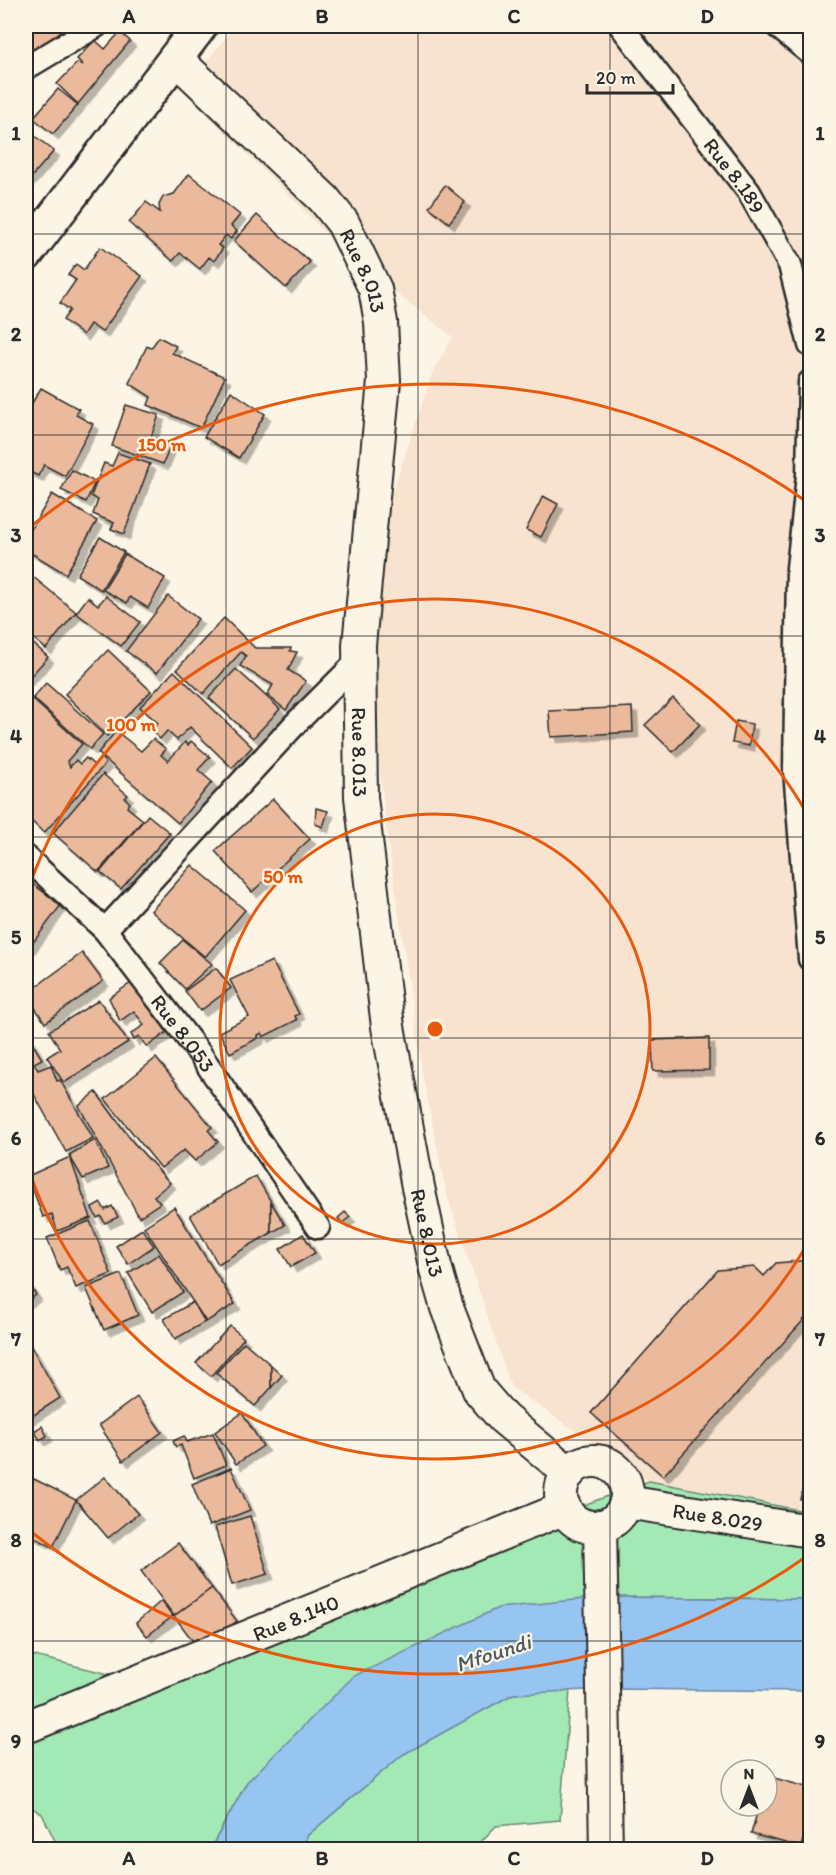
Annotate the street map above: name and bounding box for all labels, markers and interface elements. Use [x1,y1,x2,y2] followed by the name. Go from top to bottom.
[122,4,136,28] text: A
[316,4,329,28] text: B
[508,4,521,28] text: C
[700,4,714,28] text: D
[587,57,672,95] scale bar
[596,67,636,89] text: 20 m
[11,121,21,145] text: 1
[815,121,825,145] text: 1
[699,132,771,218] street label: Rue 8.189
[335,224,392,315] street label: Rue 8.013
[11,322,22,346] text: 2
[815,322,826,346] text: 2
[138,434,187,456] text: 150 m
[11,523,22,547] text: 3
[815,523,826,547] text: 3
[347,707,373,797] street label: Rue 8.013
[106,714,157,736] text: 100 m
[10,724,22,748] text: 4
[814,724,826,748] text: 4
[263,866,304,888] text: 50 m
[11,925,22,949] text: 5
[815,925,826,949] text: 5
[146,989,221,1077] street label: Rue 8.053
[425,1019,445,1039] centre of rings
[11,1126,22,1150] text: 6
[815,1126,826,1150] text: 6
[406,1186,450,1280] street label: Rue 8.013
[10,1327,21,1351] text: 7
[814,1327,825,1351] text: 7
[671,1497,765,1536] street label: Rue 8.029
[11,1528,22,1552] text: 8
[815,1528,826,1552] text: 8
[249,1589,342,1646] street label: Rue 8.140
[452,1627,536,1678] water label: Mfoundi
[11,1729,21,1753] text: 9
[815,1729,825,1753] text: 9
[719,1758,779,1818] north arrow
[744,1764,754,1783] text: N
[122,1846,136,1870] text: A
[316,1846,329,1870] text: B
[508,1846,521,1870] text: C
[700,1846,714,1870] text: D

